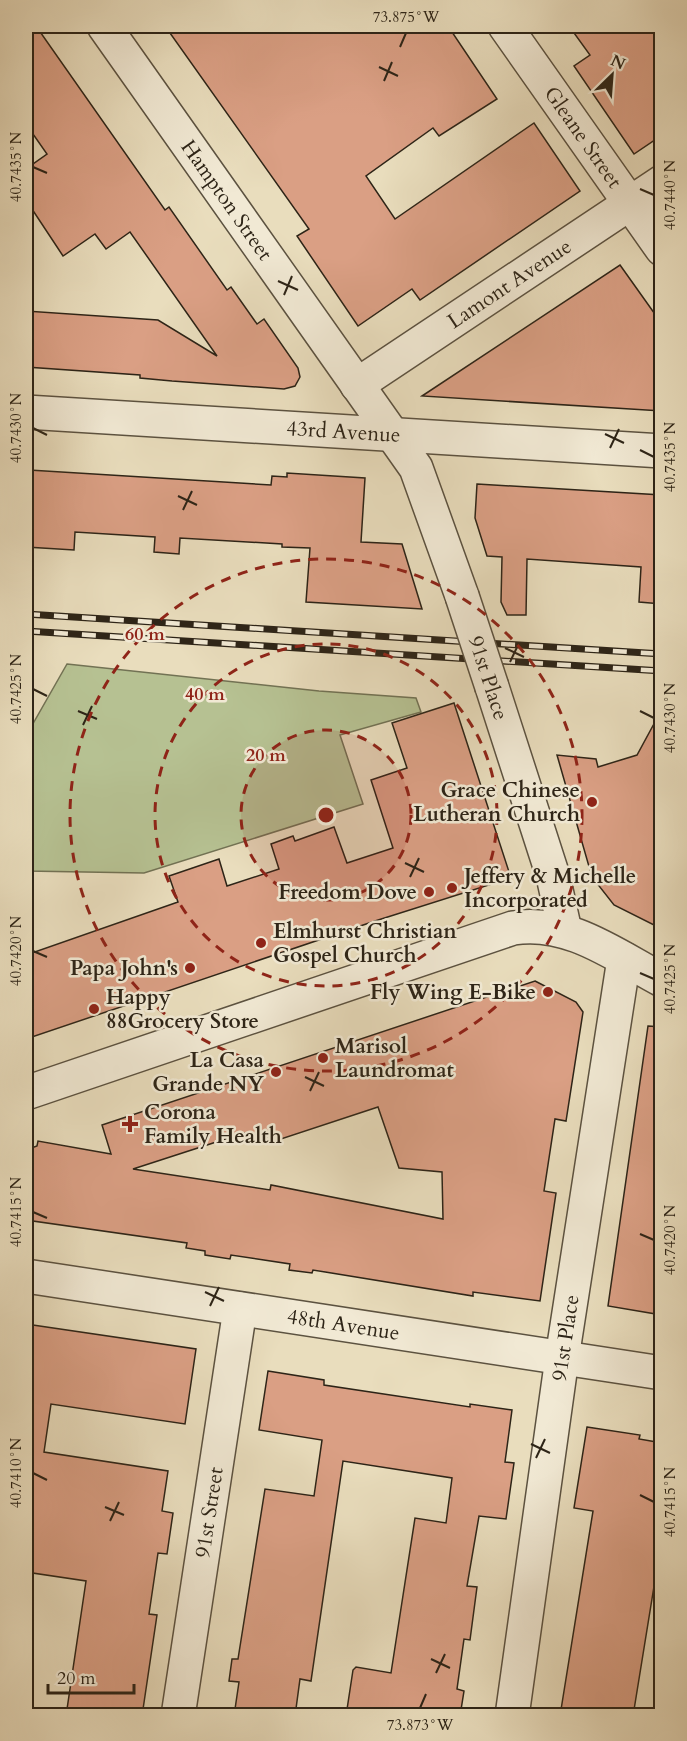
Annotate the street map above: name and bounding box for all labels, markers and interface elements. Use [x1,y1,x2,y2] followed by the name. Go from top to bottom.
[373,7,440,27] text: 73.875°W
[582,45,642,105] north arrow
[607,49,629,75] text: N
[537,80,629,194] street label: Gleane Street
[6,132,26,202] text: 40.7435°N
[174,134,280,267] street label: Hampton Street
[660,160,680,230] text: 40.7440°N
[442,232,577,335] street label: Lamont Avenue
[6,393,26,463] text: 40.7430°N
[286,413,401,449] street label: 43rd Avenue
[660,422,680,492] text: 40.7435°N
[125,622,165,647] text: 60 m
[461,632,515,724] street label: 91st Place
[6,654,26,724] text: 40.7425°N
[185,682,225,707] text: 40 m
[660,683,680,753] text: 40.7430°N
[246,743,286,768] text: 20 m
[413,776,580,829] place label: Grace Chinese Lutheran Church
[585,795,599,809] marker: Grace Chinese Lutheran Church
[316,805,336,825] centre of rings
[461,862,636,915] place label: Jeffery & Michelle Incorporated
[278,878,417,907] place label: Freedom Dove
[445,881,459,895] marker: Jeffery & Michelle Incorporated
[422,885,436,899] marker: Freedom Dove
[6,916,26,986] text: 40.7420°N
[273,917,457,970] place label: Elmhurst Christian Gospel Church
[254,936,268,950] marker: Elmhurst Christian Gospel Church
[660,944,680,1014] text: 40.7425°N
[70,954,178,983] place label: Papa John's
[183,961,197,975] marker: Papa John's
[370,978,536,1007] place label: Fly Wing E-Bike
[106,983,259,1036] place label: Happy 88Grocery Store
[541,985,555,999] marker: Fly Wing E-Bike
[87,1002,101,1016] marker: Happy 88Grocery Store
[335,1032,455,1085] place label: Marisol Laundromat
[152,1046,265,1099] place label: La Casa Grande NY
[316,1051,330,1065] marker: Marisol Laundromat
[269,1065,283,1079] marker: La Casa Grande NY
[144,1098,282,1151] place label: Corona Family Health
[121,1115,139,1133] marker: Corona Family Health
[6,1177,26,1247] text: 40.7415°N
[660,1205,680,1275] text: 40.7420°N
[544,1293,586,1383] street label: 91st Place
[285,1302,402,1347] street label: 48th Avenue
[6,1438,26,1508] text: 40.7410°N
[188,1465,230,1560] street label: 91st Street
[660,1467,680,1537] text: 40.7415°N
[48,1657,134,1695] scale bar
[57,1666,96,1691] text: 20 m
[387,1715,454,1735] text: 73.873°W

